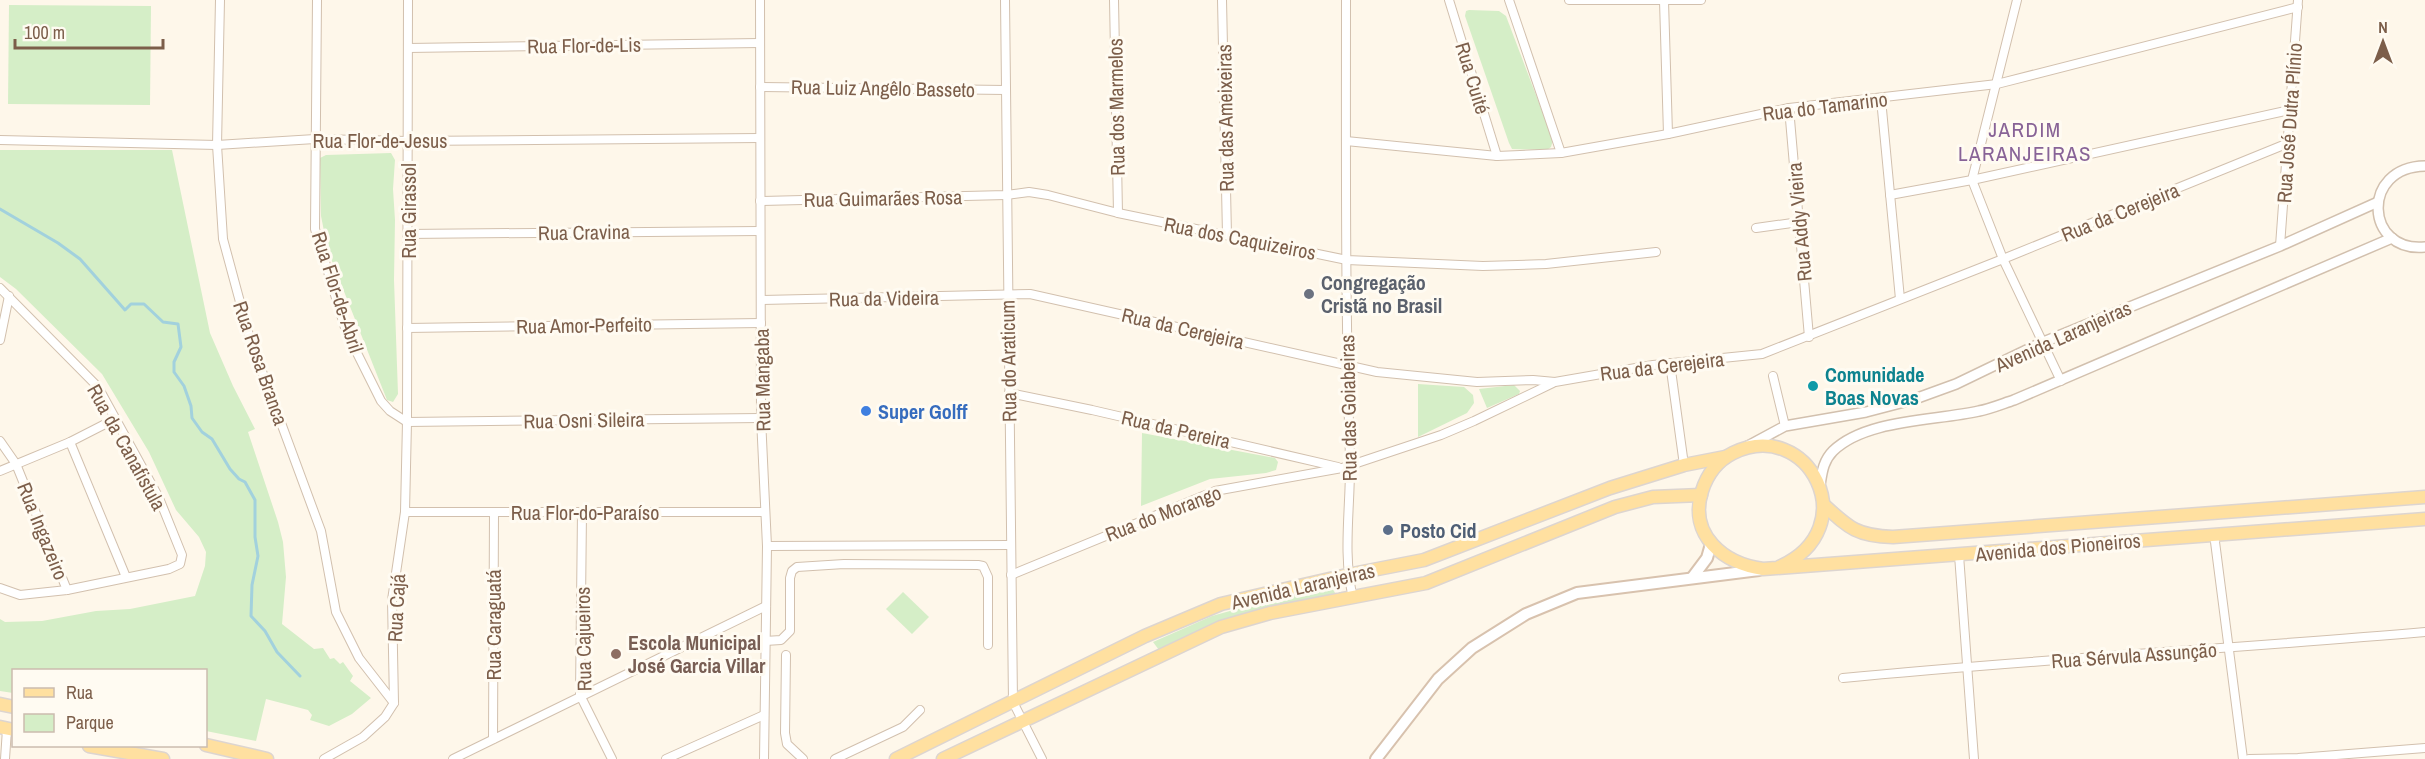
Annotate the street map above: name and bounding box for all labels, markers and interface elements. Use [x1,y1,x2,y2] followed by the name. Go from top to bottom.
[15,12,164,50] scale bar
[2353,12,2413,72] north arrow
[2378,16,2388,38] text: N
[24,20,65,45] text: 100 m
[527,31,641,59] street label: Rua Flor-de-Lis
[1101,38,1131,176] street label: Rua dos Marmelos
[1449,39,1497,117] street label: Rua Cuité
[2270,42,2308,204] street label: Rua José Dutra Plínio
[1210,44,1240,192] street label: Rua das Ameixeiras
[791,73,975,103] street label: Rua Luiz Angêlo Basseto
[1761,85,1889,127] street label: Rua do Tamarino
[1958,115,2092,168] district label: JARDIM LARANJEIRAS
[313,127,447,154] street label: Rua Flor-de-Jesus
[1780,161,1818,283] street label: Rua Addy Vieira
[395,163,422,259] street label: Rua Girassol
[2057,176,2183,248] street label: Rua da Cerejeira
[803,183,963,213] street label: Rua Guimarães Rosa
[1162,210,1318,266] street label: Rua dos Caquizeiros
[538,218,630,246] street label: Rua Cravina
[306,228,370,356] street label: Rua Flor-de-Abril
[1321,269,1442,319] place label: Congregação Cristã no Brasil
[829,284,939,312] street label: Rua da Videira
[1302,287,1316,301] marker: Congregação Cristã no Brasil
[1990,294,2135,379] street label: Avenida Laranjeiras
[227,297,295,429] street label: Rua Rosa Branca
[993,300,1023,422] street label: Rua do Araticum
[1119,301,1247,355] street label: Rua da Cerejeira
[516,310,652,340] street label: Rua Amor-Perfeito
[748,328,776,432] street label: Rua Mangaba
[1333,334,1363,482] street label: Rua das Goiabeiras
[1598,345,1726,387] street label: Rua da Cerejeira
[1825,361,1924,411] place label: Comunidade Boas Novas
[81,379,173,515] street label: Rua da Canafistula
[1806,379,1820,393] marker: Comunidade Boas Novas
[878,398,967,425] place label: Super Golff
[1119,403,1233,455] street label: Rua da Pereira
[859,404,873,418] marker: Super Golff
[523,405,645,435] street label: Rua Osni Sileira
[11,478,75,584] street label: Rua Ingazeiro
[1101,479,1225,547] street label: Rua do Morango
[511,499,659,526] street label: Rua Flor-do-Paraíso
[1400,517,1477,544] place label: Posto Cid
[1381,523,1395,537] marker: Posto Cid
[1973,526,2142,568] street label: Avenida dos Pioneiros
[1228,556,1377,616] street label: Avenida Laranjeiras
[480,569,507,681] street label: Rua Caraguatá
[381,573,411,643] street label: Rua Cajá
[569,586,597,692] street label: Rua Cajueiros
[628,629,766,679] place label: Escola Municipal José Garcia Villar
[2050,636,2218,674] street label: Rua Sérvula Assunção
[609,647,623,661] marker: Escola Municipal José Garcia Villar
[12,669,207,747] legend
[66,680,93,705] text: Rua
[66,710,114,735] text: Parque

